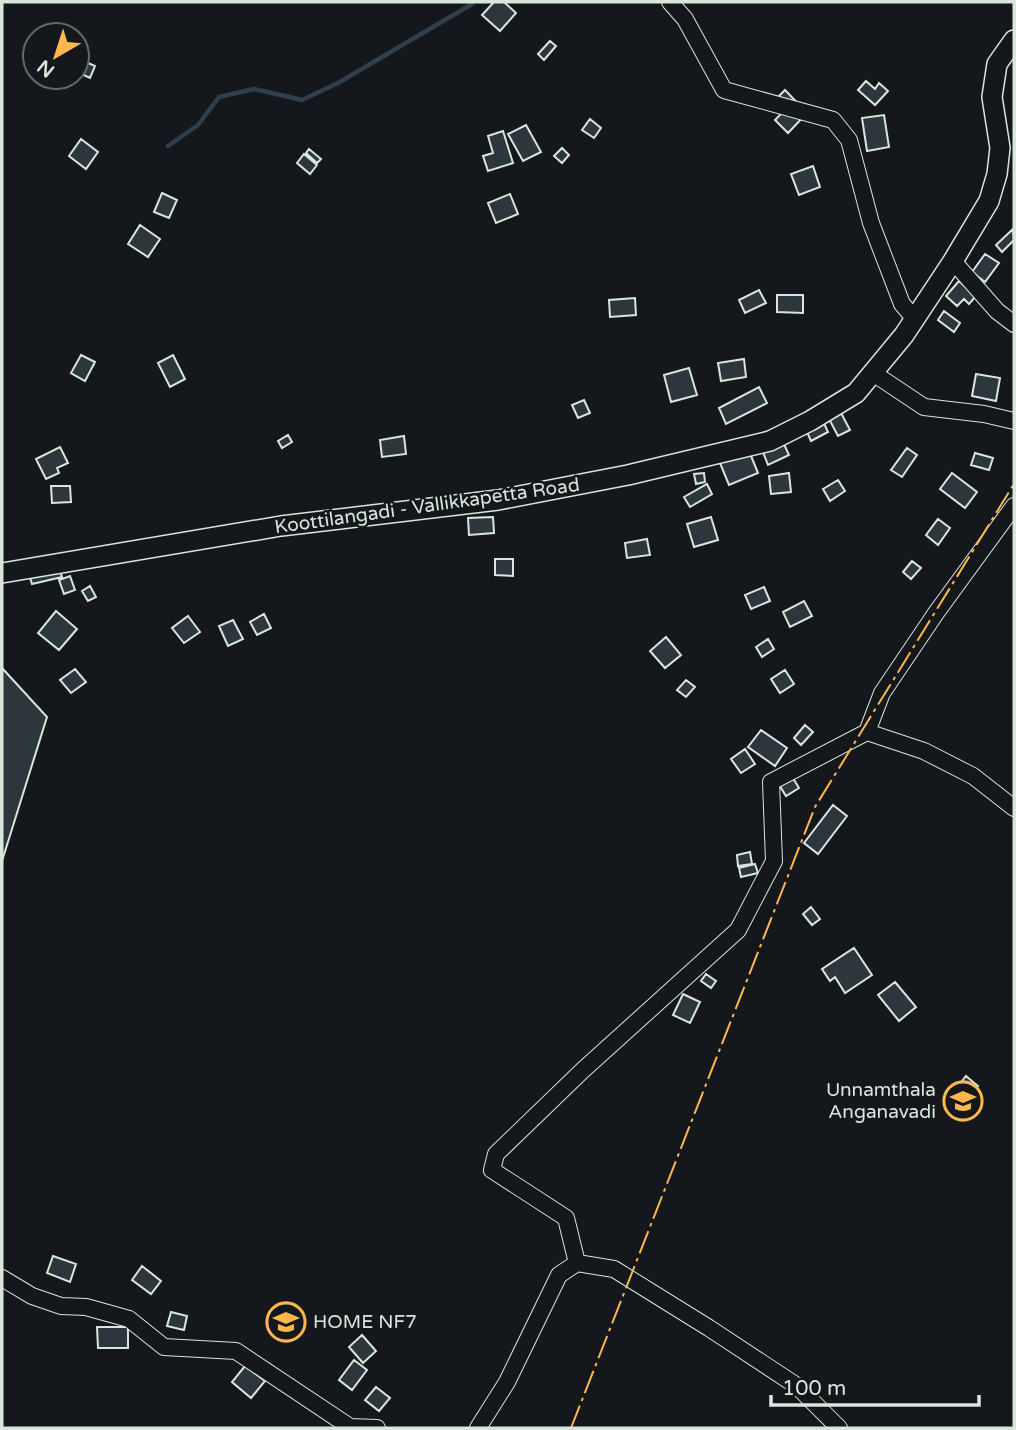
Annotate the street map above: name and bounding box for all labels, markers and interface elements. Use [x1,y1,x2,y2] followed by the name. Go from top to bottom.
[21,21,91,91] north arrow
[33,55,59,82] text: N
[273,474,581,538] street label: Koottilangadi - Vallikkapetta Road
[826,1079,936,1123] place label: Unnamthala Anganavadi
[942,1080,984,1122] school or university icon: Unnamthala Anganavadi
[265,1301,307,1343] school or university icon: HOME NF7
[313,1311,417,1333] place label: HOME NF7
[771,1364,979,1408] scale bar
[782,1376,846,1401] text: 100 m

